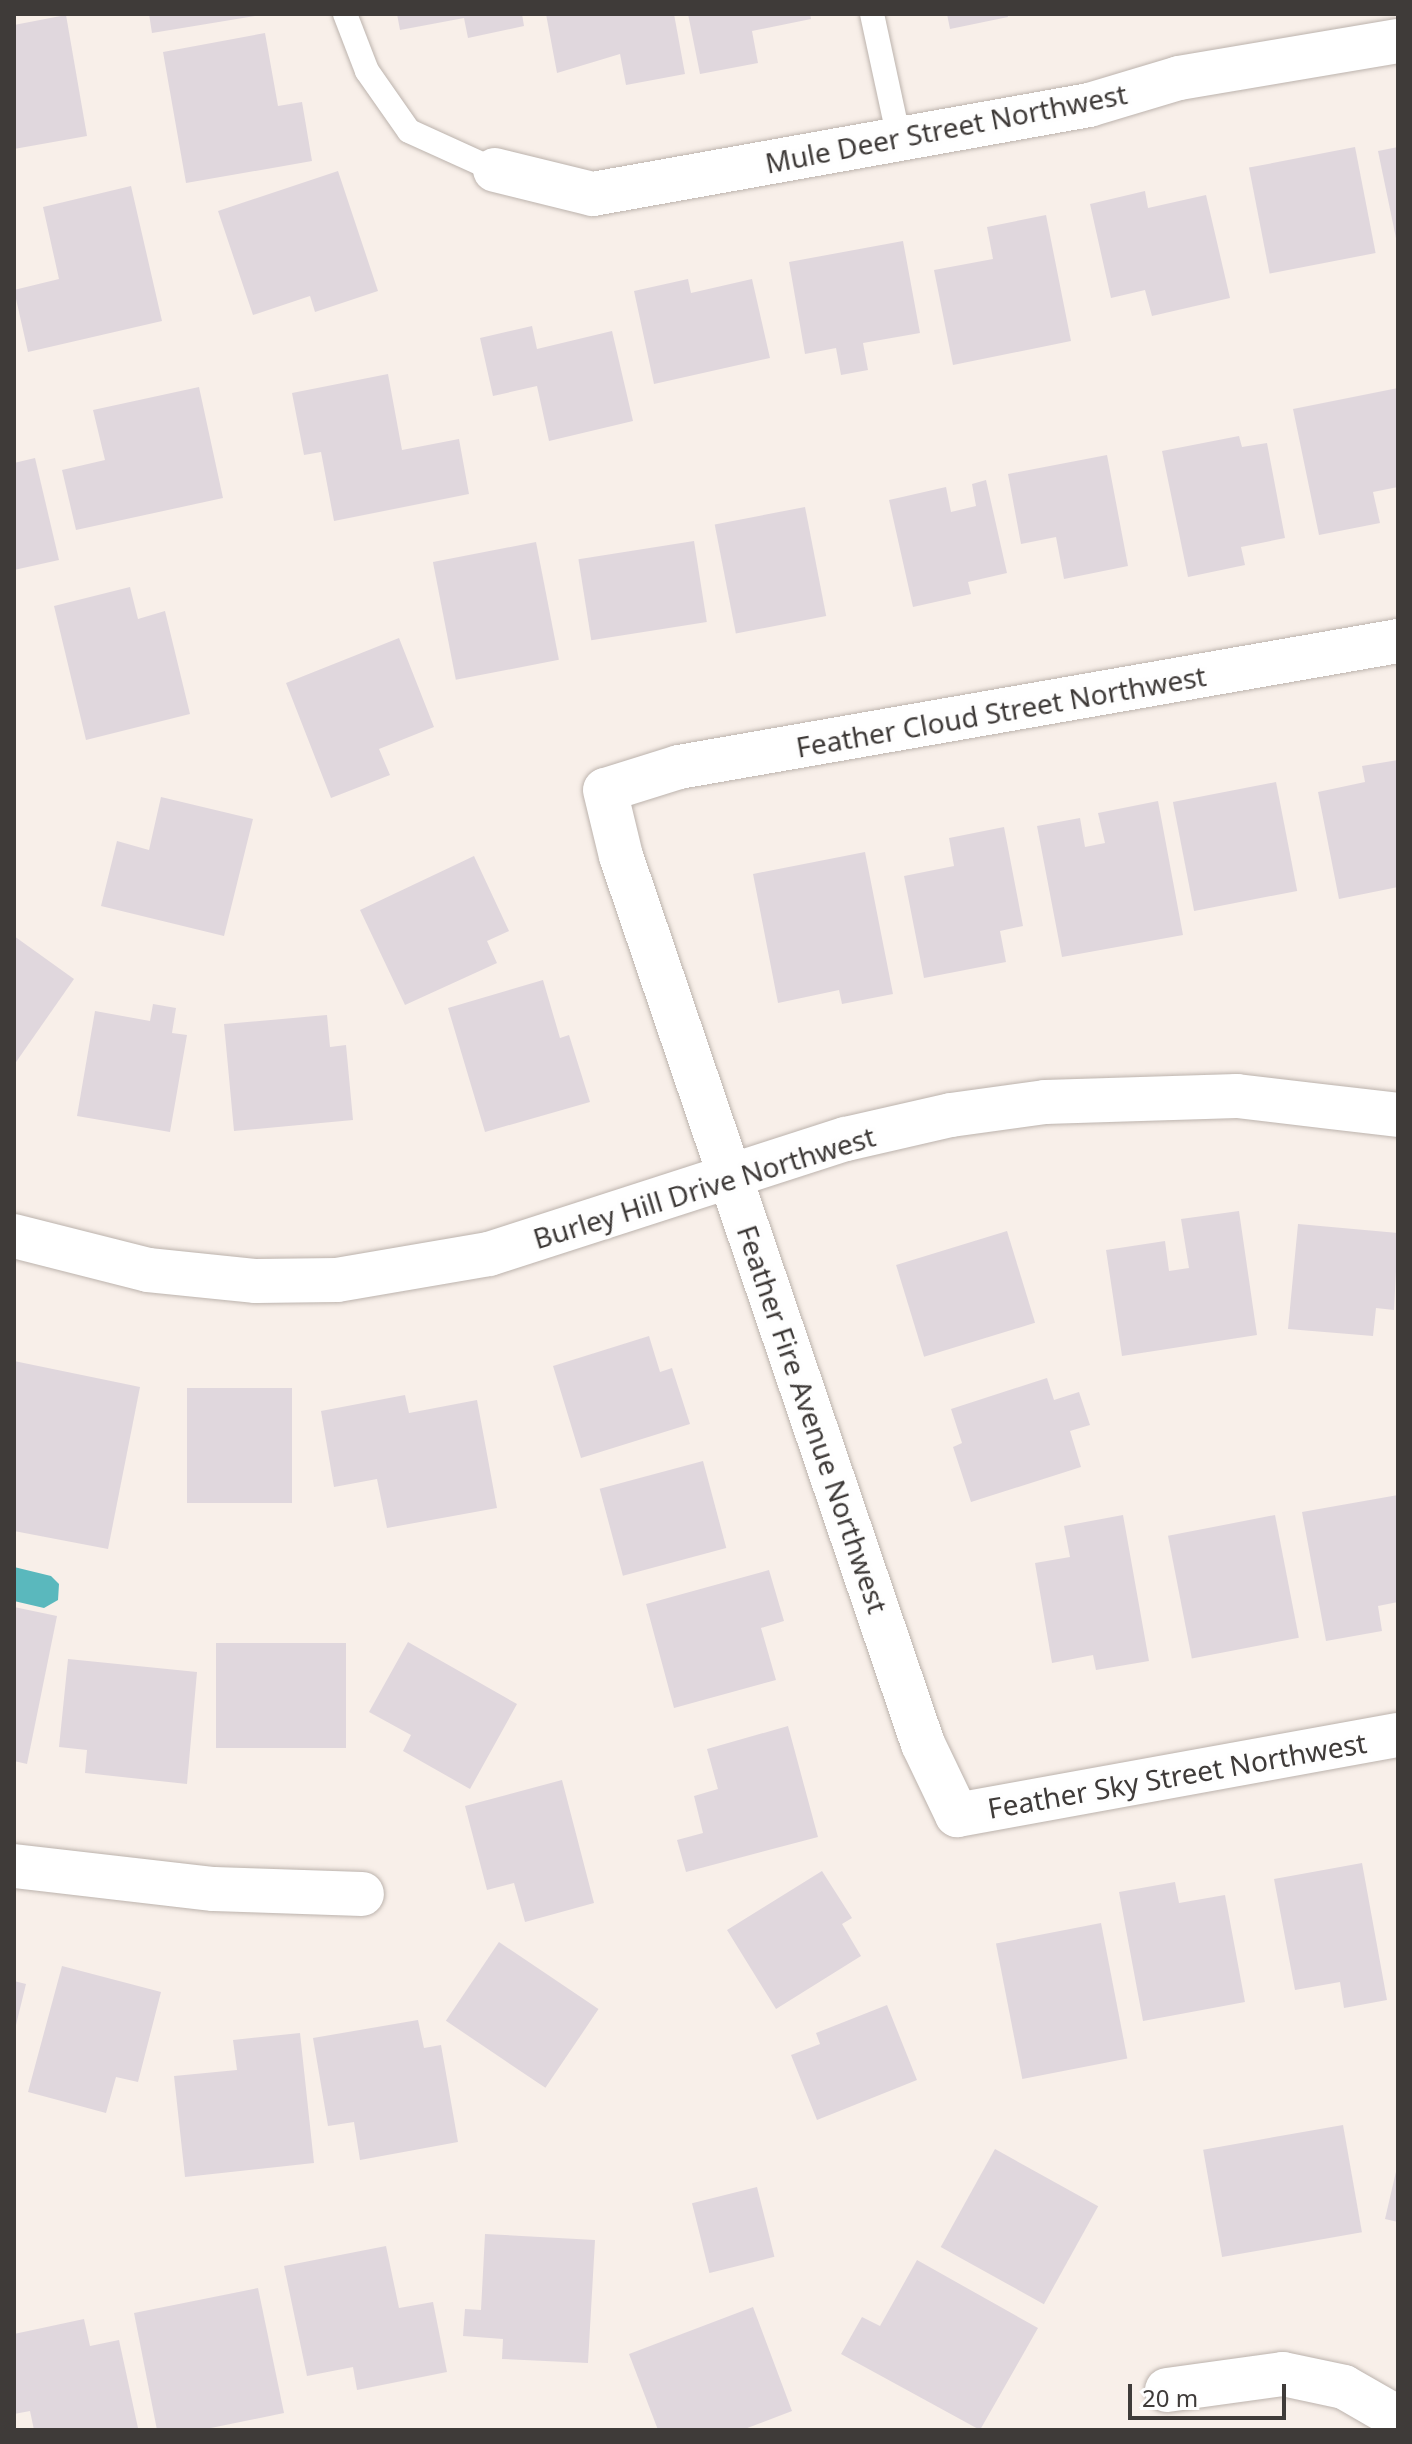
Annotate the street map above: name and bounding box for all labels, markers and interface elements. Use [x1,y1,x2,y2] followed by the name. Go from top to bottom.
[762,76,1130,180] street label: Mule Deer Street Northwest
[793,658,1209,764] street label: Feather Cloud Street Northwest
[529,1119,879,1255] street label: Burley Hill Drive Northwest
[731,1221,895,1617] street label: Feather Fire Avenue Northwest
[985,1725,1369,1825] street label: Feather Sky Street Northwest
[1132,2368,1290,2418] scale bar
[1142,2381,1198,2414] text: 20 m

